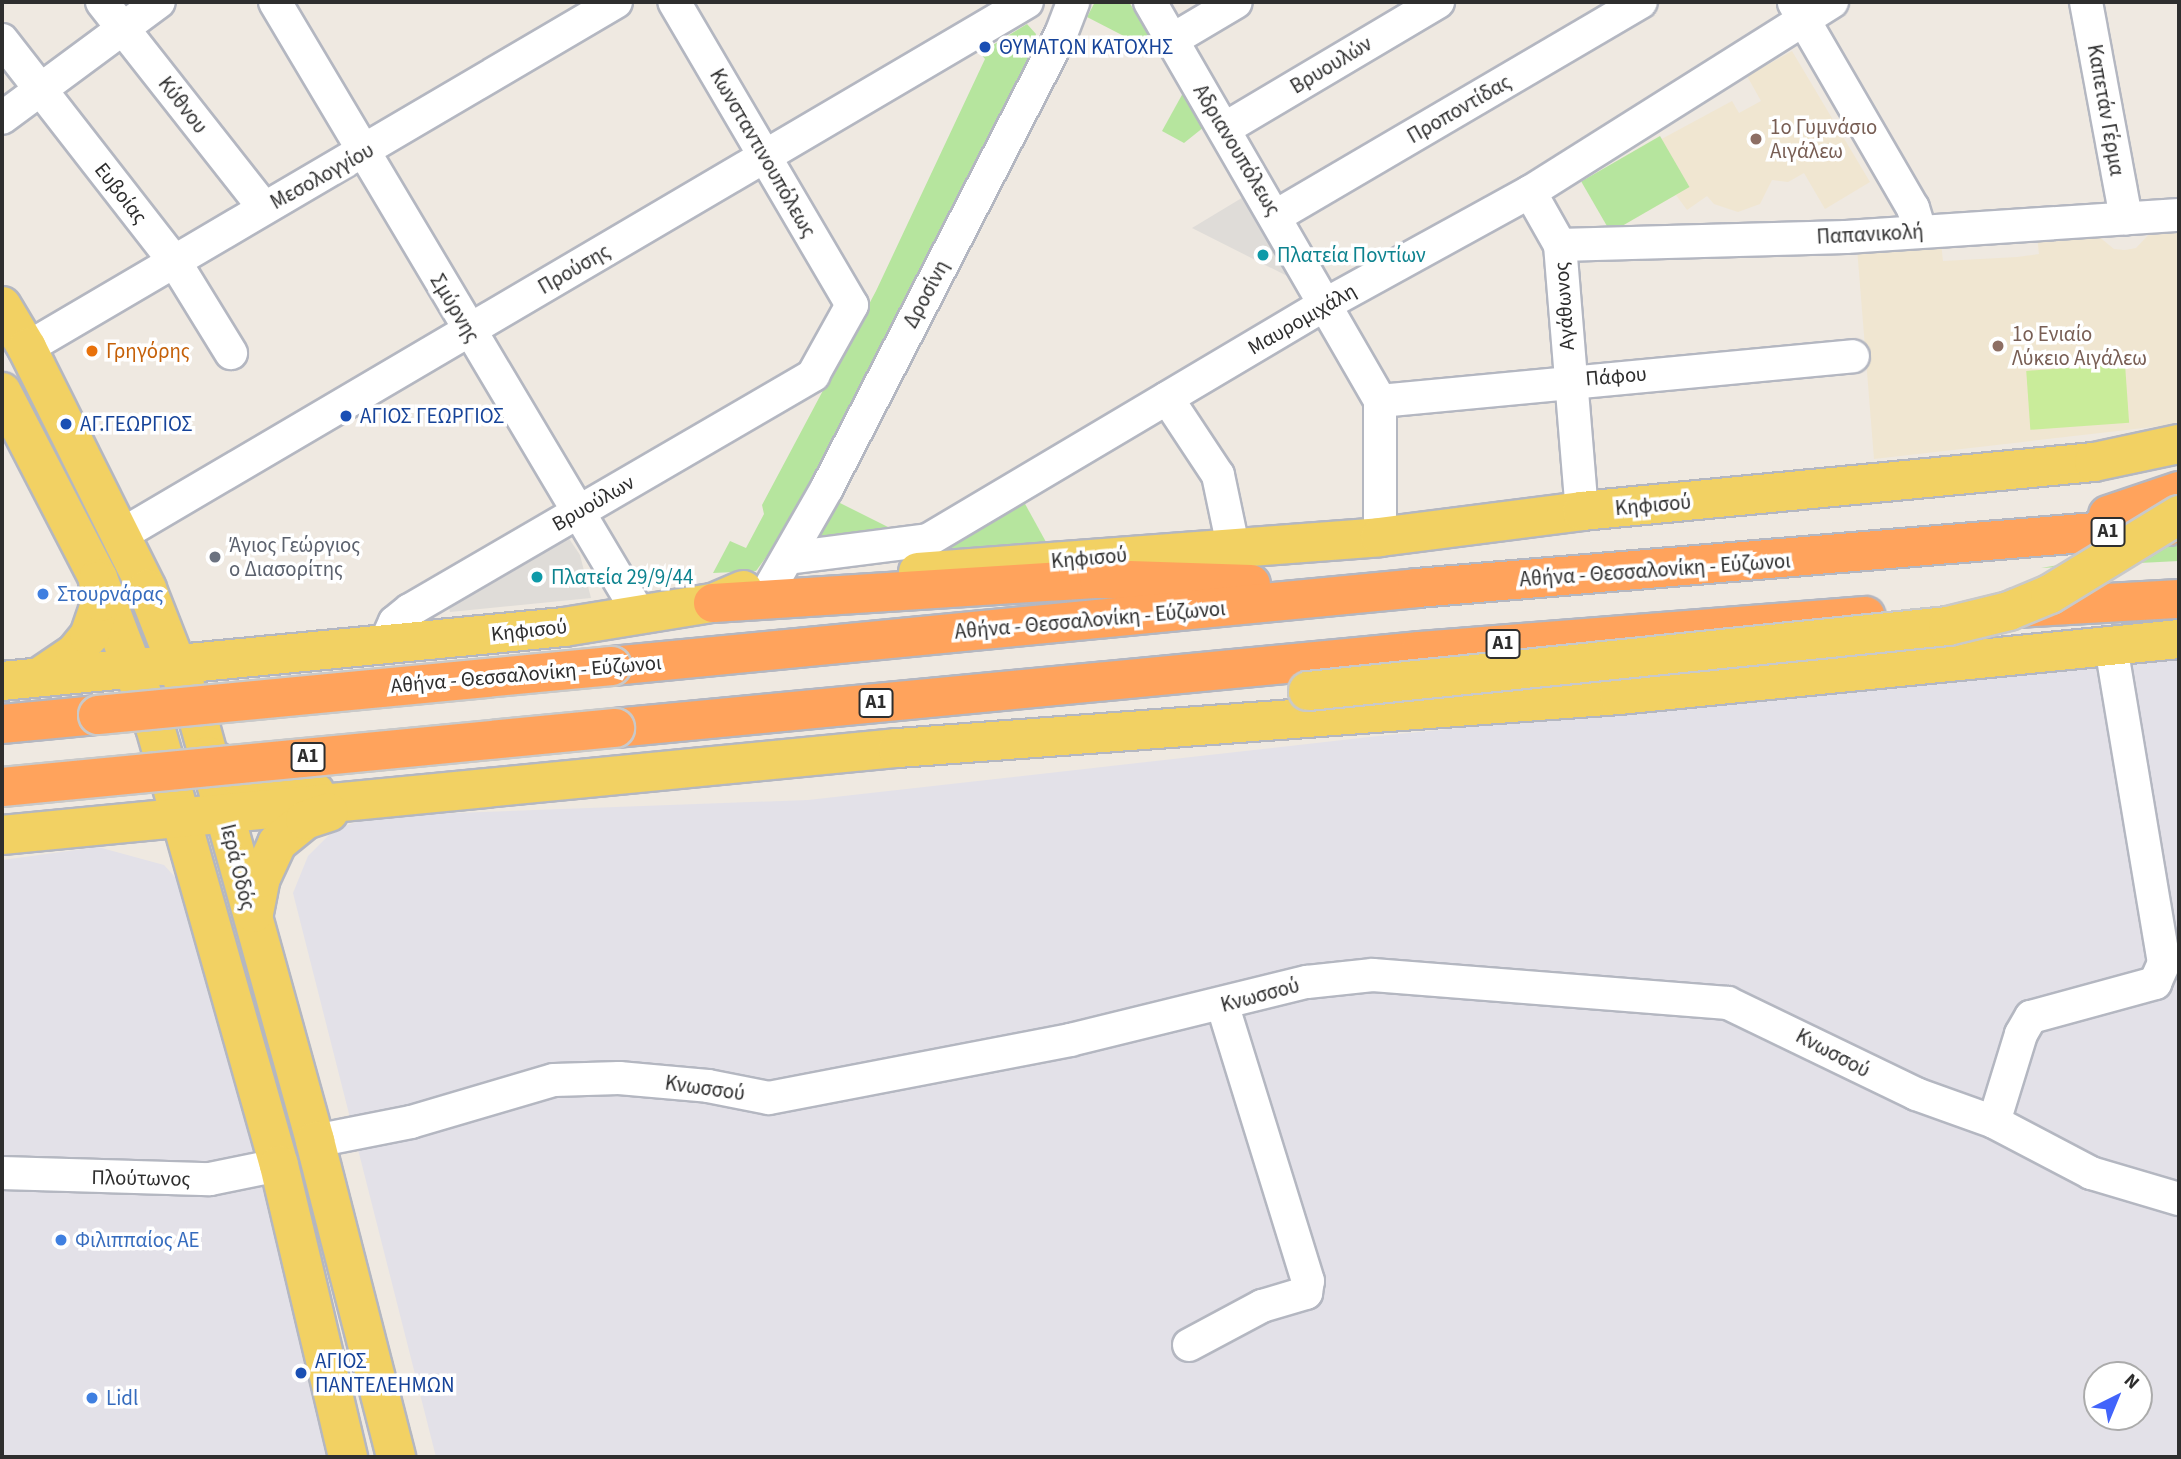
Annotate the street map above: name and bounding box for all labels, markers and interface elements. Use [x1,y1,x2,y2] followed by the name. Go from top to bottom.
[1286,31,1376,99] street label: Βρυουλών
[999,34,1173,60] place label: ΘΥΜΑΤΩΝ ΚΑΤΟΧΗΣ
[977,39,993,55] marker: ΘΥΜΑΤΩΝ ΚΑΤΟΧΗΣ
[2082,42,2130,178] street label: Καπετάν Γέρμα
[704,64,822,242] street label: Κωνσταντινουπόλεως
[1403,69,1515,149] street label: Προποντίδας
[153,71,213,139] street label: Κύθνου
[1188,80,1286,220] street label: Αδριανουπόλεως
[1770,114,1877,164] place label: 1ο Γυμνάσιο Αιγάλεω
[1748,131,1764,147] marker: 1ο Γυμνάσιο Αιγάλεω
[266,137,378,215] street label: Μεσολογγίου
[89,157,153,229] street label: Ευβοίας
[1816,219,1924,249] street label: Παπανικολή
[534,238,614,300] street label: Προύσης
[1277,242,1426,268] place label: Πλατεία Ποντίων
[1255,247,1271,263] marker: Πλατεία Ποντίων
[898,256,954,332] street label: Δροσίνη
[1548,261,1580,351] street label: Αγάθωνος
[425,269,485,347] street label: Σμύρνης
[1243,278,1361,360] street label: Μαυρομιχάλη
[2012,321,2147,371] place label: 1ο Ενιαίο Λύκειο Αιγάλεω
[106,338,190,364] place label: Γρηγόρης
[1990,338,2006,354] marker: 1ο Ενιαίο Λύκειο Αιγάλεω
[84,343,100,359] marker: Γρηγόρης
[1584,361,1648,391] street label: Πάφου
[360,403,504,429] place label: ΑΓΙΟΣ ΓΕΩΡΓΙΟΣ
[338,408,354,424] marker: ΑΓΙΟΣ ΓΕΩΡΓΙΟΣ
[80,411,193,437] place label: ΑΓ.ΓΕΩΡΓΙΟΣ
[58,416,74,432] marker: ΑΓ.ΓΕΩΡΓΙΟΣ
[547,469,639,537] street label: Βρυούλων
[1614,489,1692,521] street label: Κηφισού
[2090,516,2126,548] road number: Α1
[229,532,360,582] place label: Άγιος Γεώργιος ο Διασορίτης
[1050,542,1128,574] street label: Κηφισού
[1519,548,1791,592] street label: Αθήνα - Θεσσαλονίκη - Εύζωνοι
[207,549,223,565] marker: Άγιος Γεώργιος ο Διασορίτης
[551,564,693,590] place label: Πλατεία 29/9/44
[529,569,545,585] marker: Πλατεία 29/9/44
[57,581,164,607] place label: Στουρνάρας
[35,586,51,602] marker: Στουρνάρας
[954,596,1226,644] street label: Αθήνα - Θεσσαλονίκη - Εύζωνοι
[490,613,568,647] street label: Κηφισού
[1486,628,1520,660] road number: Α1
[390,650,662,698] street label: Αθήνα - Θεσσαλονίκη - Εύζωνοι
[858,688,894,718] road number: Α1
[290,742,326,772] road number: Α1
[215,821,261,913] street label: Ιερά Οδός
[1218,972,1302,1018] street label: Κνωσσού
[1792,1023,1874,1083] street label: Κνωσσού
[663,1070,747,1106] street label: Κνωσσού
[91,1165,191,1191] street label: Πλούτωνος
[75,1227,200,1253] place label: Φιλιππαίος ΑΕ
[53,1232,69,1248] marker: Φιλιππαίος ΑΕ
[315,1348,455,1398] place label: ΑΓΙΟΣ ΠΑΝΤΕΛΕΗΜΩΝ
[2083,1361,2153,1431] north arrow
[293,1365,309,1381] marker: ΑΓΙΟΣ ΠΑΝΤΕΛΕΗΜΩΝ
[2117,1368,2145,1396] text: N
[106,1385,138,1411] place label: Lidl
[84,1390,100,1406] marker: Lidl

